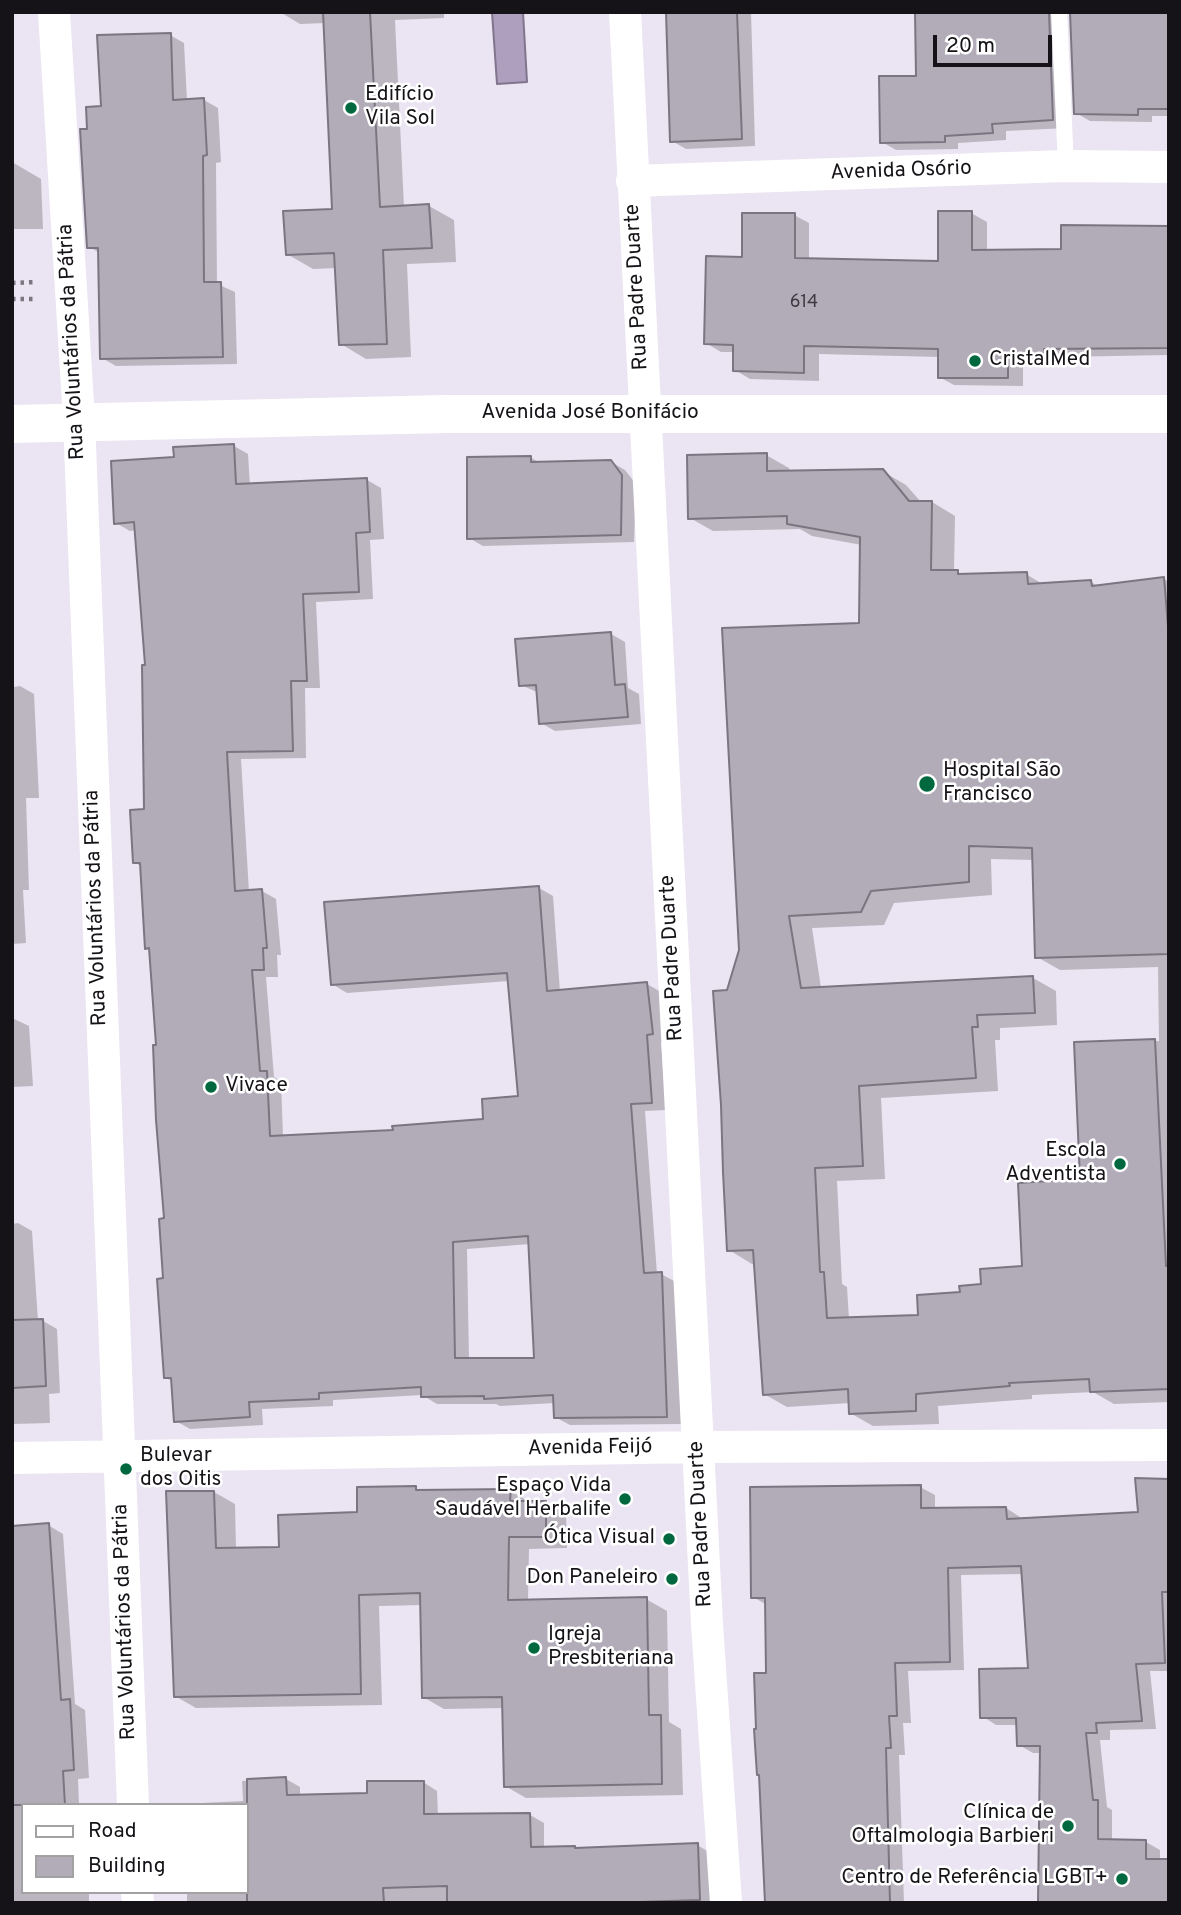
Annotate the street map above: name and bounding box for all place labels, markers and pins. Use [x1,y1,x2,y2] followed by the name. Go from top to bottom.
[365,83,435,133] place label: Edifício Vila Sol
[343,100,359,116] marker: Edifício Vila Sol
[989,348,1090,374] place label: CristalMed
[967,353,983,369] marker: CristalMed
[943,759,1061,809] place label: Hospital São Francisco
[917,774,937,794] marker: Hospital São Francisco
[225,1074,288,1100] place label: Vivace
[203,1079,219,1095] marker: Vivace
[1005,1139,1106,1189] place label: Escola Adventista
[1112,1156,1128,1172] marker: Escola Adventista
[140,1444,221,1494] place label: Bulevar dos Oitis
[118,1461,134,1477] marker: Bulevar dos Oitis
[435,1474,611,1524] place label: Espaço Vida Saudável Herbalife
[617,1491,633,1507] marker: Espaço Vida Saudável Herbalife
[543,1526,655,1552] place label: Ótica Visual
[661,1531,677,1547] marker: Ótica Visual
[526,1566,658,1592] place label: Don Paneleiro
[664,1571,680,1587] marker: Don Paneleiro
[548,1623,674,1673] place label: Igreja Presbiteriana
[526,1640,542,1656] marker: Igreja Presbiteriana
[851,1801,1054,1851] place label: Clínica de Oftalmologia Barbieri
[1060,1818,1076,1834] marker: Clínica de Oftalmologia Barbieri
[841,1866,1108,1892] place label: Centro de Referência LGBT+
[1114,1871,1130,1887] marker: Centro de Referência LGBT+

